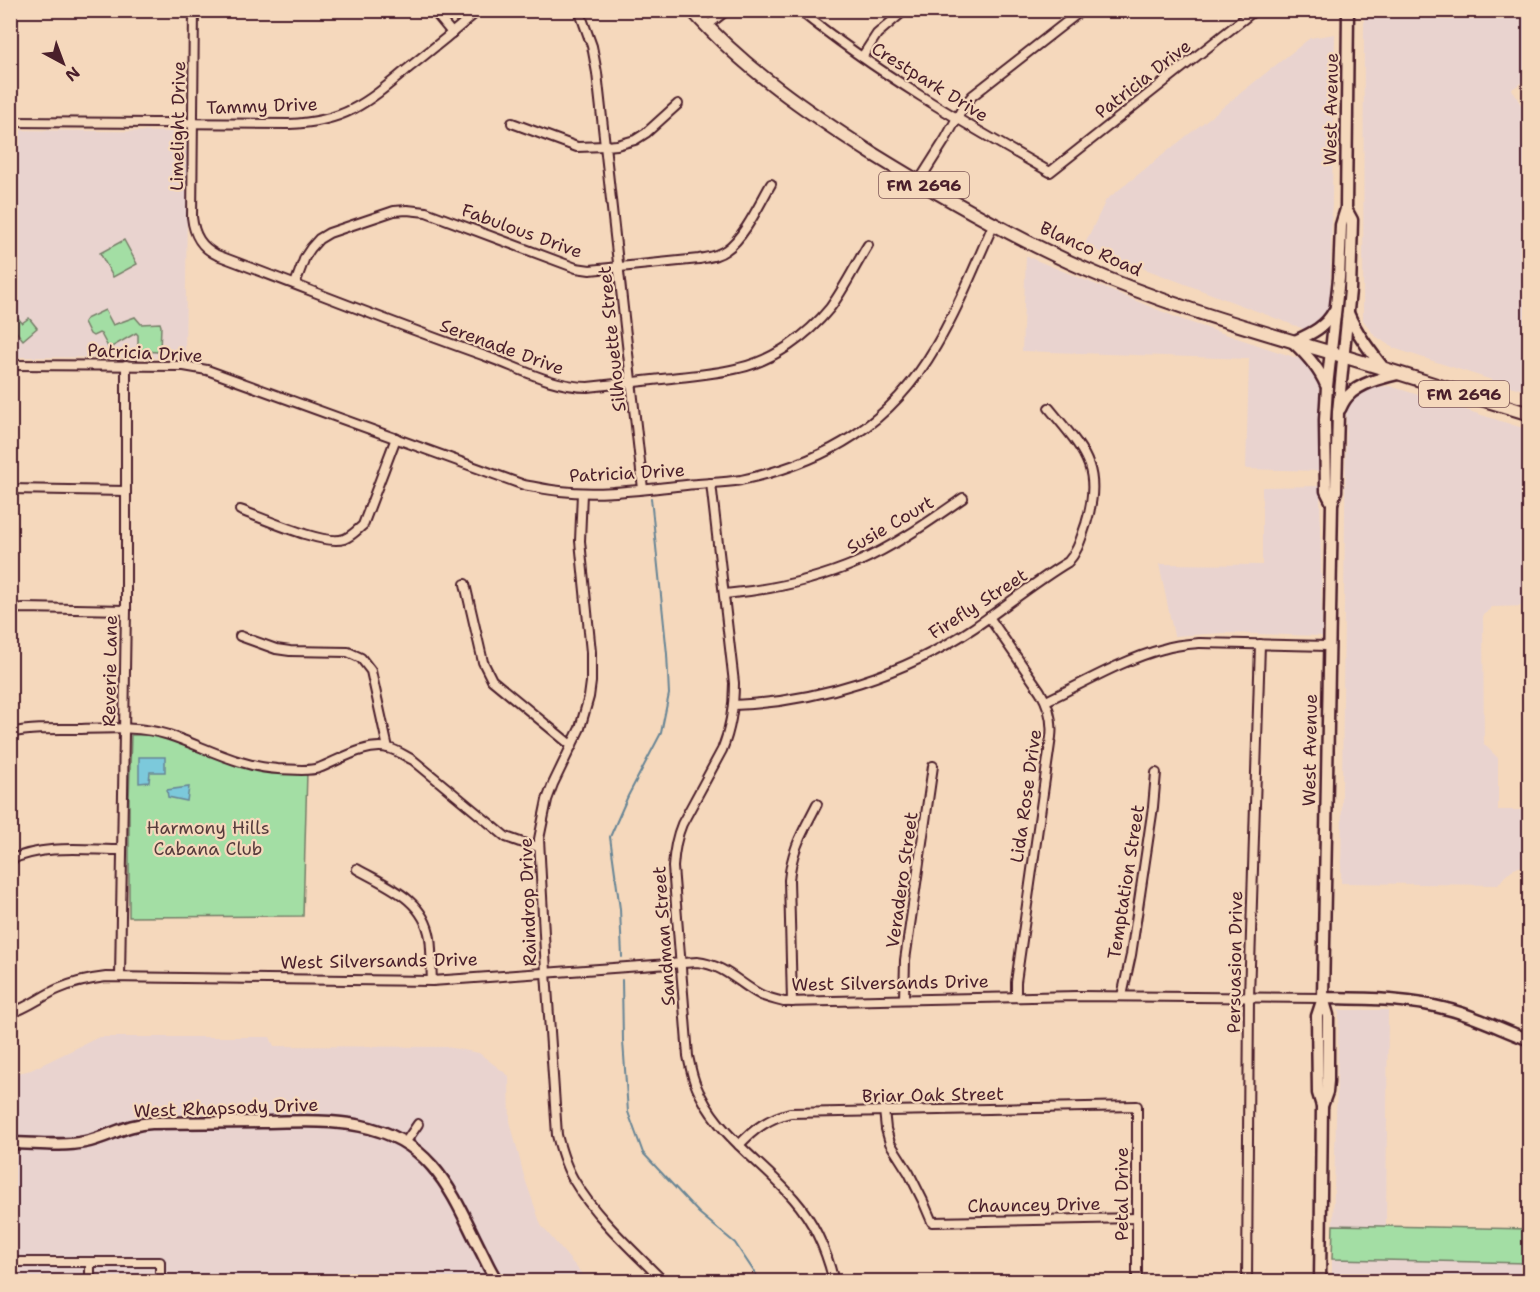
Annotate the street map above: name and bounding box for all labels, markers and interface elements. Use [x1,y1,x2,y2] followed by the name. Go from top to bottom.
[33,33,93,93] north arrow
[1090,34,1196,124] street label: Patricia Drive
[867,36,993,128] street label: Crestpark Drive
[1318,53,1344,165] street label: West Avenue
[165,61,191,191] street label: Limelight Drive
[61,62,84,86] text: N
[206,92,318,120] street label: Tammy Drive
[879,172,969,198] road number: FM 2696
[458,198,586,264] street label: Fabulous Drive
[1036,216,1146,282] street label: Blanco Road
[592,265,632,413] street label: Silhouette Street
[436,313,568,381] street label: Serenade Drive
[87,338,203,368] street label: Patricia Drive
[1419,381,1509,407] road number: FM 2696
[569,458,685,488] street label: Patricia Drive
[842,490,938,560] street label: Susie Court
[924,563,1032,645] street label: Firefly Street
[97,615,123,727] street label: Reverie Lane
[1297,694,1323,806] street label: West Avenue
[1005,728,1047,864] street label: Lida Rose Drive
[1102,803,1150,961] street label: Temptation Street
[881,810,923,950] street label: Veradero Street
[146,816,270,861] park label: Harmony Hills Cabana Club
[514,837,542,967] street label: Raindrop Drive
[647,865,681,1007] street label: Sandman Street
[1222,890,1248,1034] street label: Persuasion Drive
[280,947,478,975] street label: West Silversands Drive
[791,969,989,997] street label: West Silversands Drive
[862,1082,1004,1108] street label: Briar Oak Street
[133,1093,319,1123] street label: West Rhapsody Drive
[1110,1147,1134,1241] street label: Petal Drive
[967,1192,1101,1218] street label: Chauncey Drive

